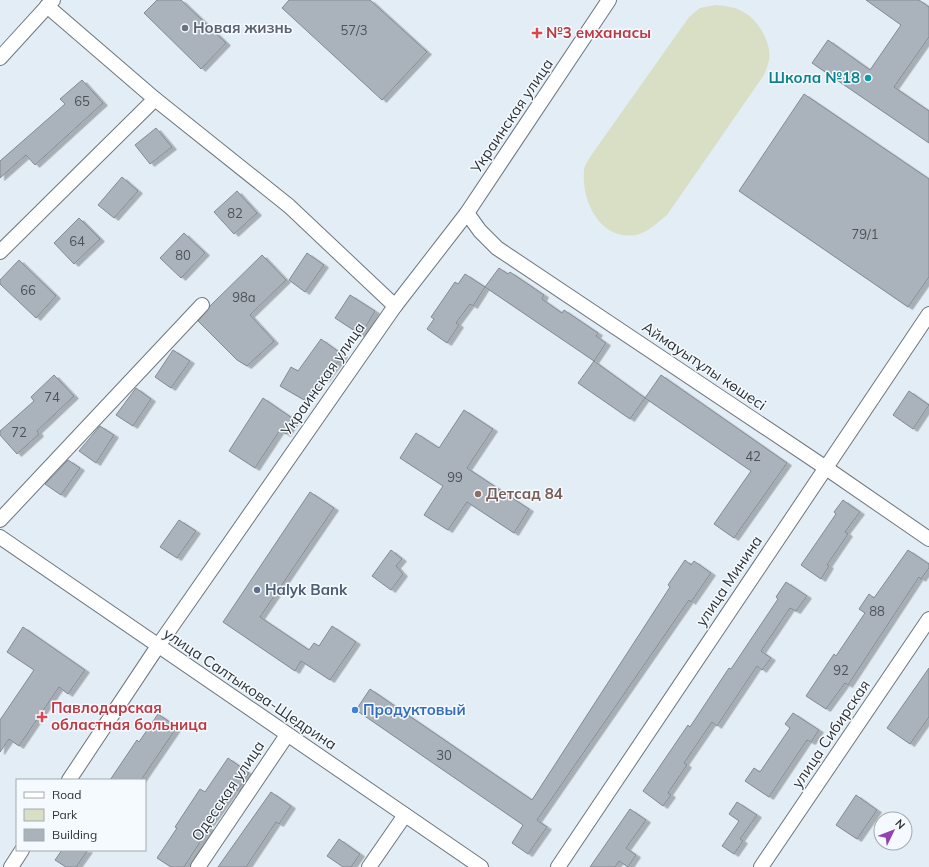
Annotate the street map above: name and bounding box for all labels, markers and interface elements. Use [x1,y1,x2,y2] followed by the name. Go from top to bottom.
[193,18,292,37] place label: Новая жизнь
[340,22,368,38] house number: 57/3
[180,23,190,33] marker: Новая жизнь
[546,23,651,42] place label: №3 емханасы
[531,27,543,39] marker: №3 емханасы
[466,55,557,177] street label: Украинская улица
[769,68,860,87] place label: Школа №18
[863,73,873,83] marker: Школа №18
[74,93,90,109] house number: 65
[227,205,243,221] house number: 82
[851,226,879,242] house number: 79/1
[69,233,85,249] house number: 64
[175,247,191,263] house number: 80
[20,282,36,298] house number: 66
[232,289,256,305] house number: 98а
[639,317,770,414] street label: Аймауытұлы көшесі
[276,318,369,440] street label: Украинская улица
[44,389,60,405] house number: 74
[11,424,27,440] house number: 72
[745,448,761,464] house number: 42
[447,469,463,485] house number: 99
[486,484,563,503] place label: Детсад 84
[473,489,483,499] marker: Детсад 84
[691,532,766,630] street label: улица Минина
[265,580,348,599] place label: Halyk Bank
[252,585,262,595] marker: Halyk Bank
[869,603,885,619] house number: 88
[160,623,340,754] street label: улица Салтыкова-Щедрина
[833,662,849,678] house number: 92
[787,676,874,792] street label: улица Сибирская
[51,698,207,734] place label: Павлодарская областная больница
[363,700,466,719] place label: Продуктовый
[350,705,360,715] marker: Продуктовый
[36,711,48,723] marker: Павлодарская областная больница
[187,737,268,845] street label: Одесская улица
[436,747,452,763] house number: 30
[16,779,146,851] legend
[52,787,81,802] text: Road
[52,807,78,822] text: Park
[873,811,913,851] north arrow
[892,816,908,832] text: N
[52,827,97,842] text: Building

